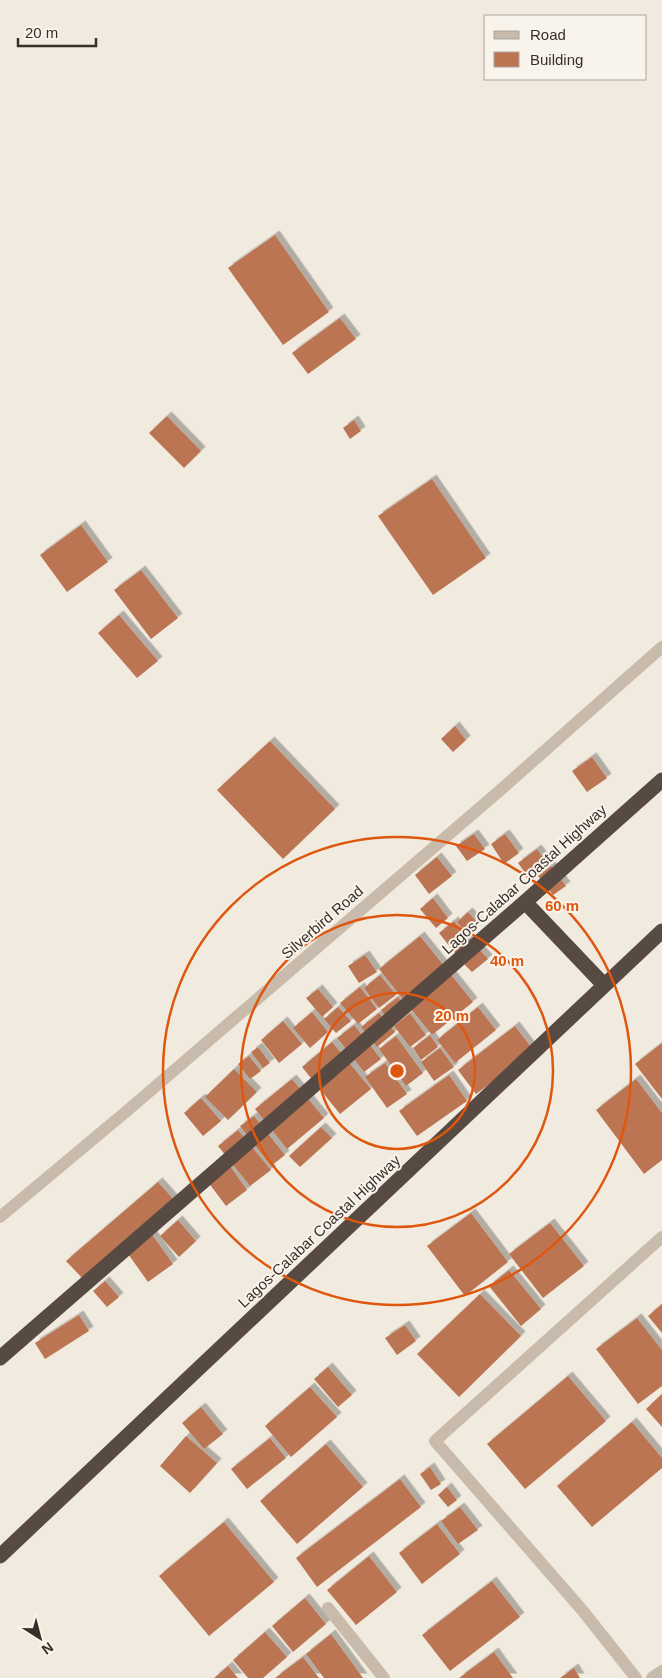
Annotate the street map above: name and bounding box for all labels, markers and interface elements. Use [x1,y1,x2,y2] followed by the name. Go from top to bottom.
[18,15,95,47] scale bar
[484,15,647,80] legend
[25,24,58,41] text: 20 m
[530,26,566,43] text: Road
[530,51,583,68] text: Building
[438,800,610,957] street label: Lagos-Calabar Coastal Highway
[278,882,366,962] street label: Silverbird Road
[545,897,579,914] text: 60 m
[490,952,524,969] text: 40 m
[435,1007,469,1024] text: 20 m
[388,1062,406,1080] centre of rings
[235,1151,404,1311] street label: Lagos-Calabar Coastal Highway
[15,1613,65,1663] north arrow
[39,1639,56,1658] text: N

